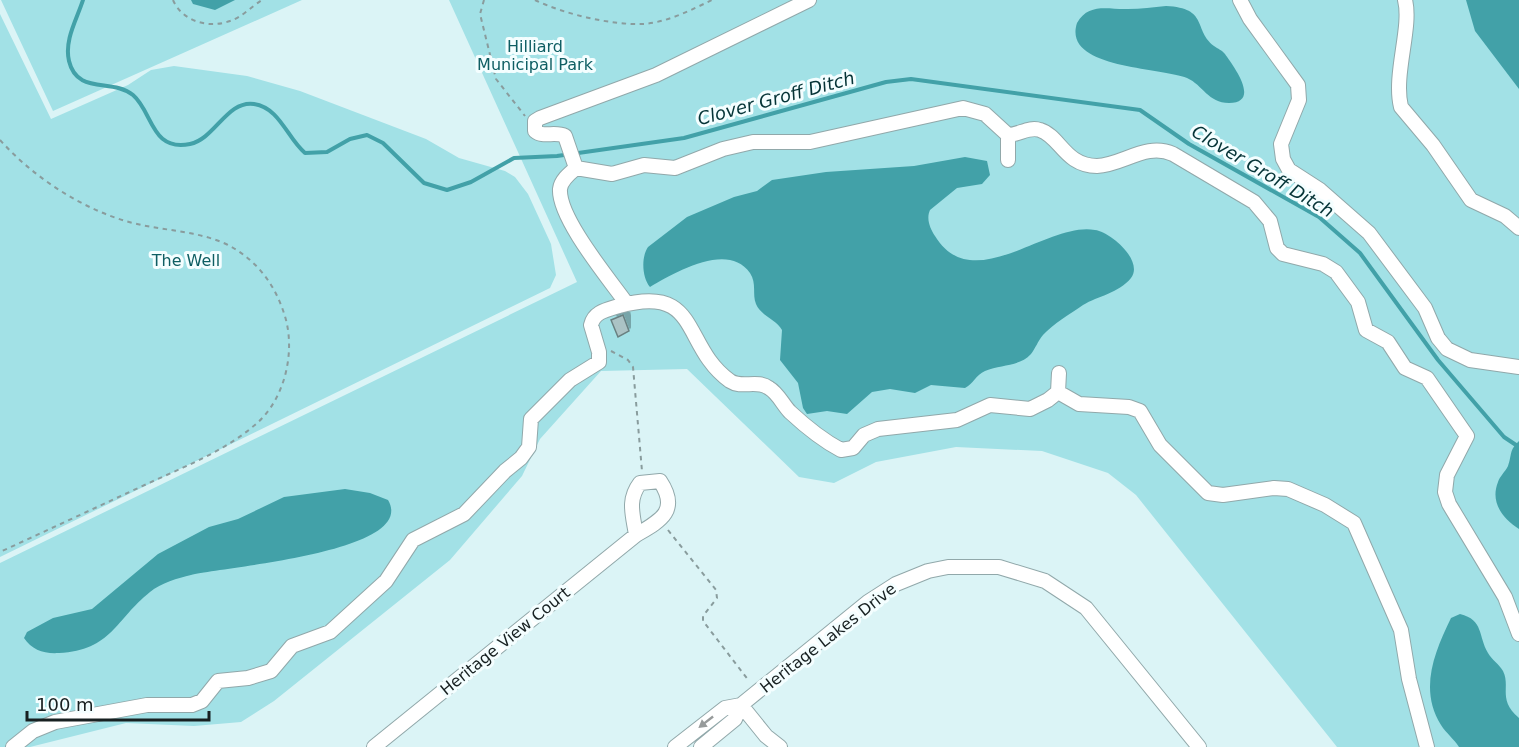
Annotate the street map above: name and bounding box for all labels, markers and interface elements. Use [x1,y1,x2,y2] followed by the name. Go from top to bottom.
[477,37,594,74] park label: Hilliard Municipal Park
[695,67,857,129] water label: Clover Groff Ditch
[1188,120,1338,222] water label: Clover Groff Ditch
[151,251,220,270] park label: The Well
[756,579,900,697] street label: Heritage Lakes Drive
[436,583,574,699] street label: Heritage View Court
[27,684,208,722] scale bar
[36,694,94,715] text: 100 m
[699,716,714,728] one-way arrow

